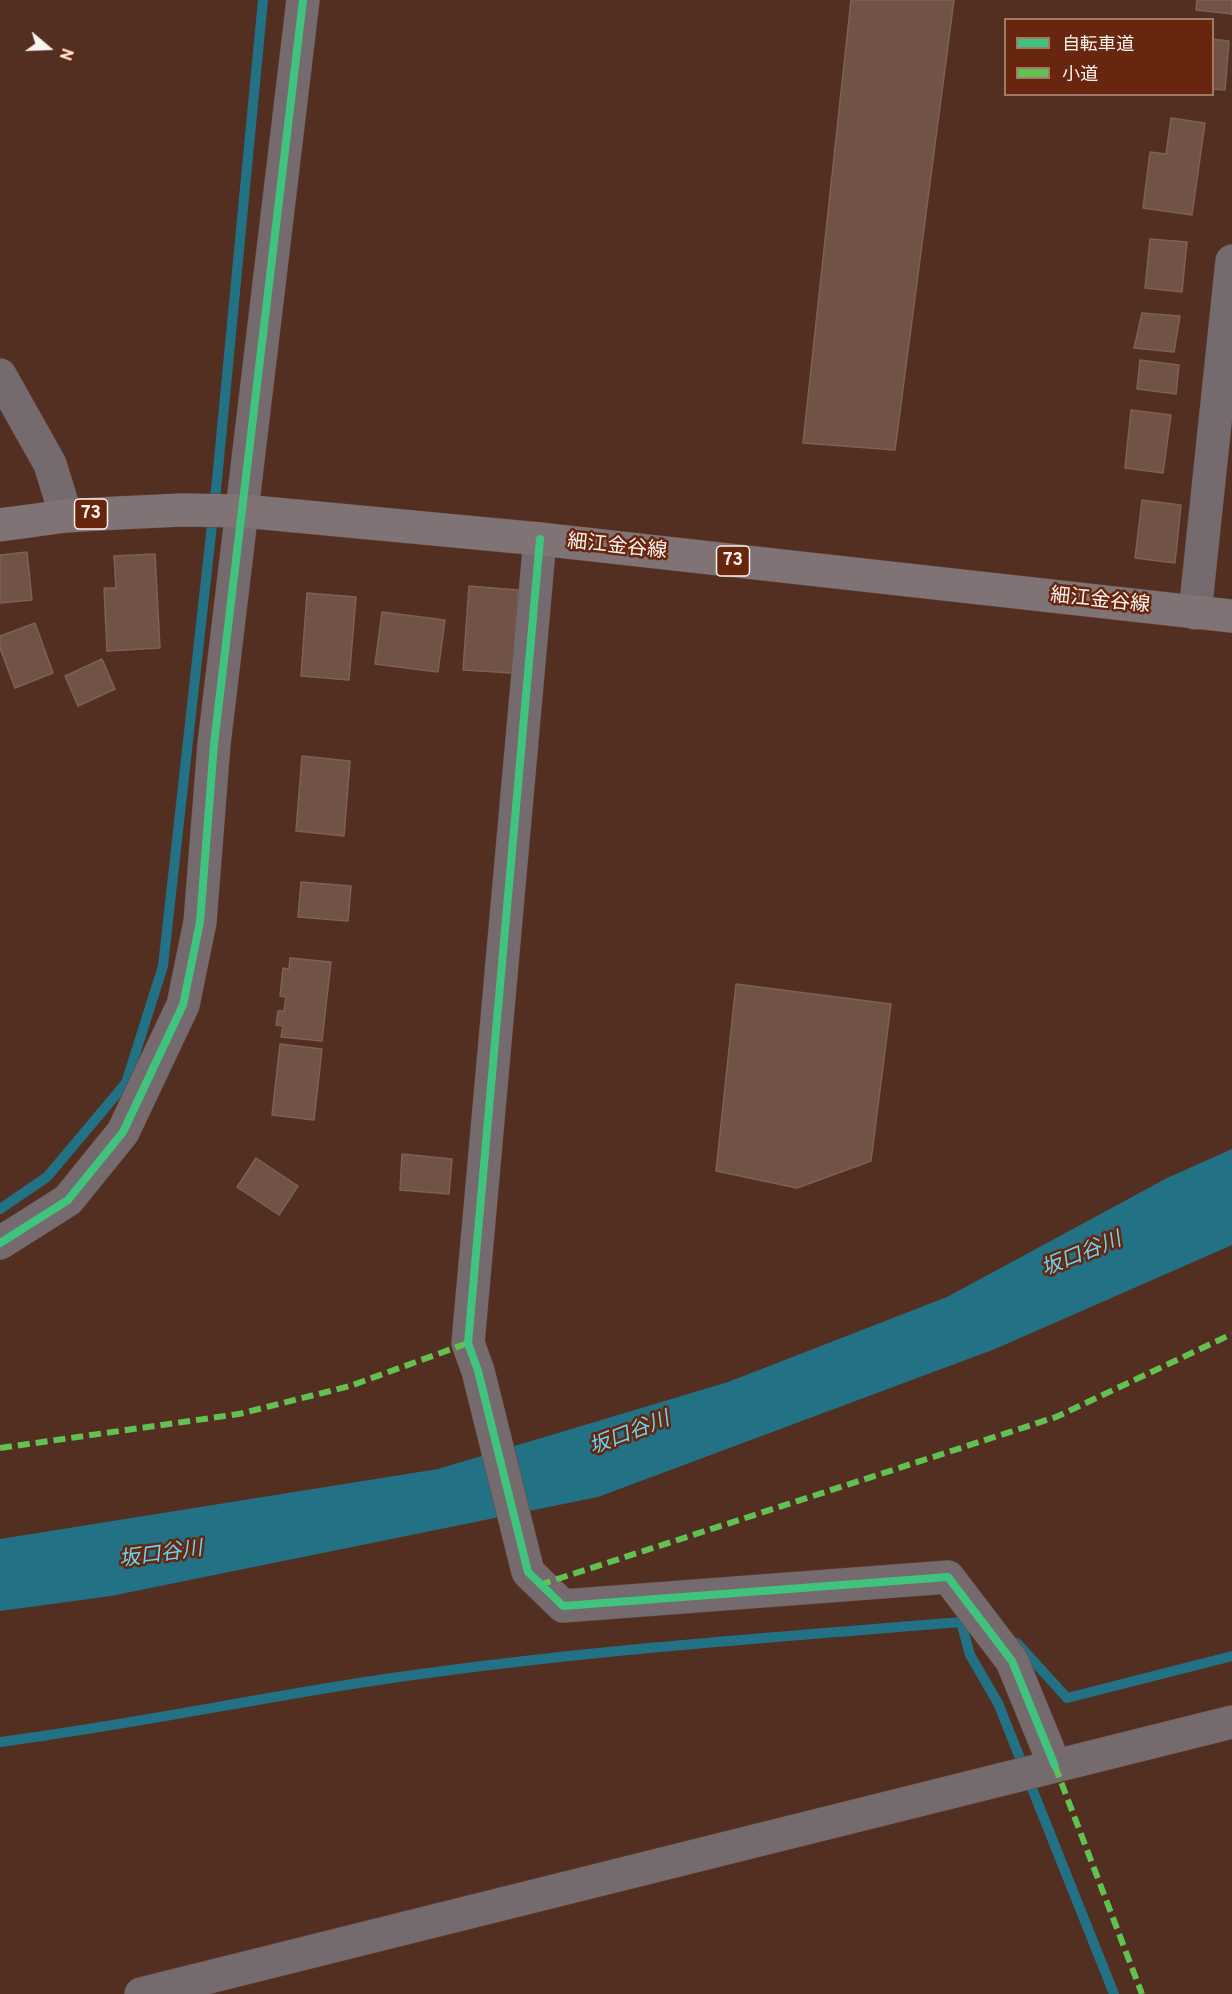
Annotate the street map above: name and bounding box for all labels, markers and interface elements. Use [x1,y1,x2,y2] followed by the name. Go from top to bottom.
[18,18,78,78] north arrow
[1004,18,1214,96] legend
[1062,34,1134,57] text: 自転車道
[54,45,76,63] text: N
[1062,64,1098,87] text: 小道
[74,499,107,529] road number: 73
[566,531,668,565] street label: 細江金谷線
[716,546,750,576] road number: 73
[1049,585,1151,619] street label: 細江金谷線
[1038,1229,1126,1283] water label: 坂口谷川
[586,1408,674,1462] water label: 坂口谷川
[118,1538,204,1574] water label: 坂口谷川

